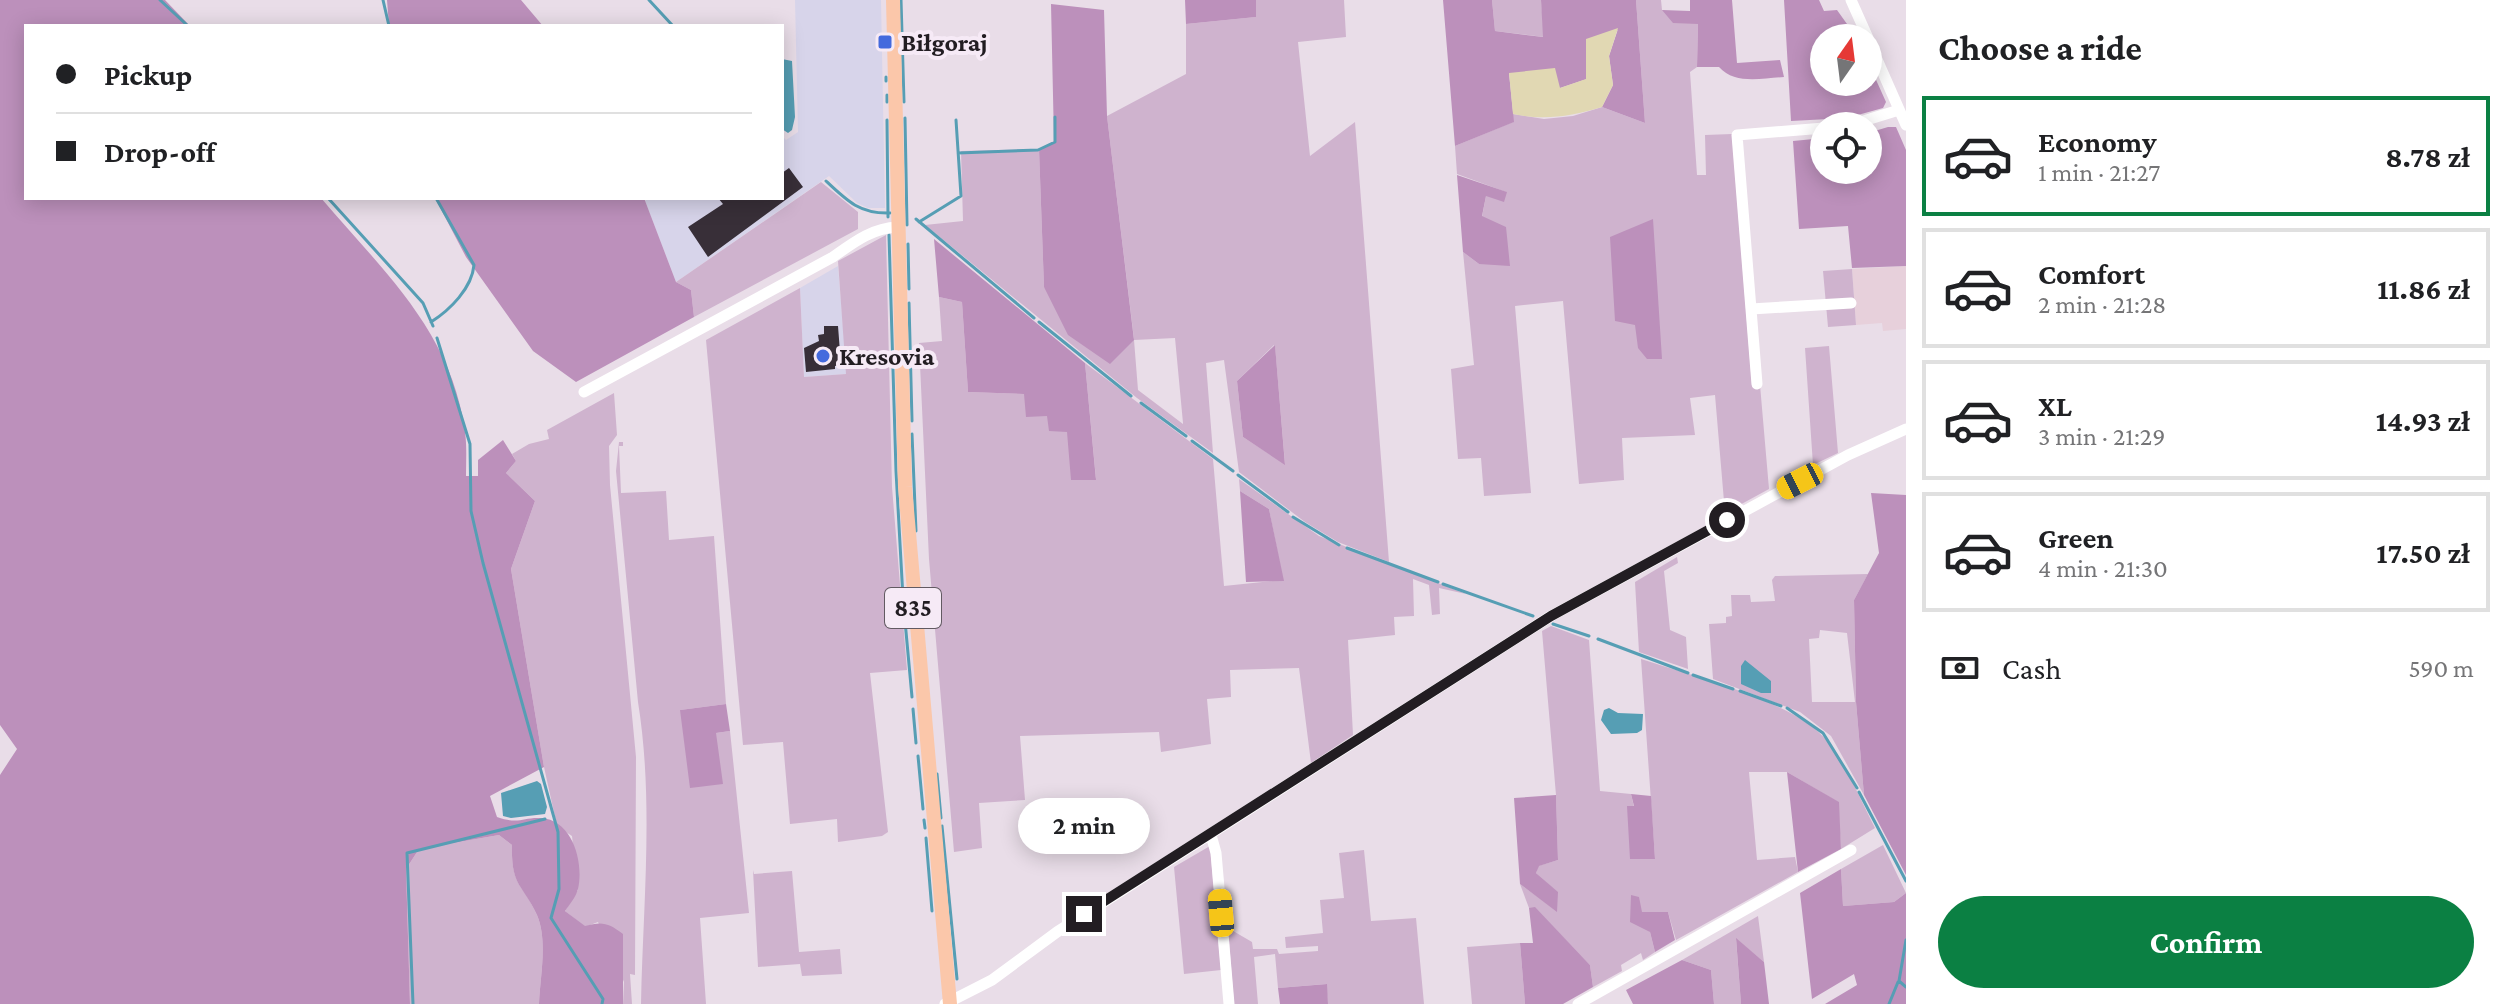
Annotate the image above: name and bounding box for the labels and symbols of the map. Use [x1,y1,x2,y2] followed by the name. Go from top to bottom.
[1810,24,1882,96] north arrow
[901,28,988,57] place label: Biłgoraj
[876,33,894,51] marker: Biłgoraj
[839,342,935,371] place label: Kresovia
[814,347,832,365] marker: Kresovia
[1773,459,1827,503] car
[1709,502,1745,538] route start
[885,588,941,628] road number: 835
[1018,798,1150,854] callout: 2 min
[1207,888,1235,938] car
[1066,896,1102,932] route end

